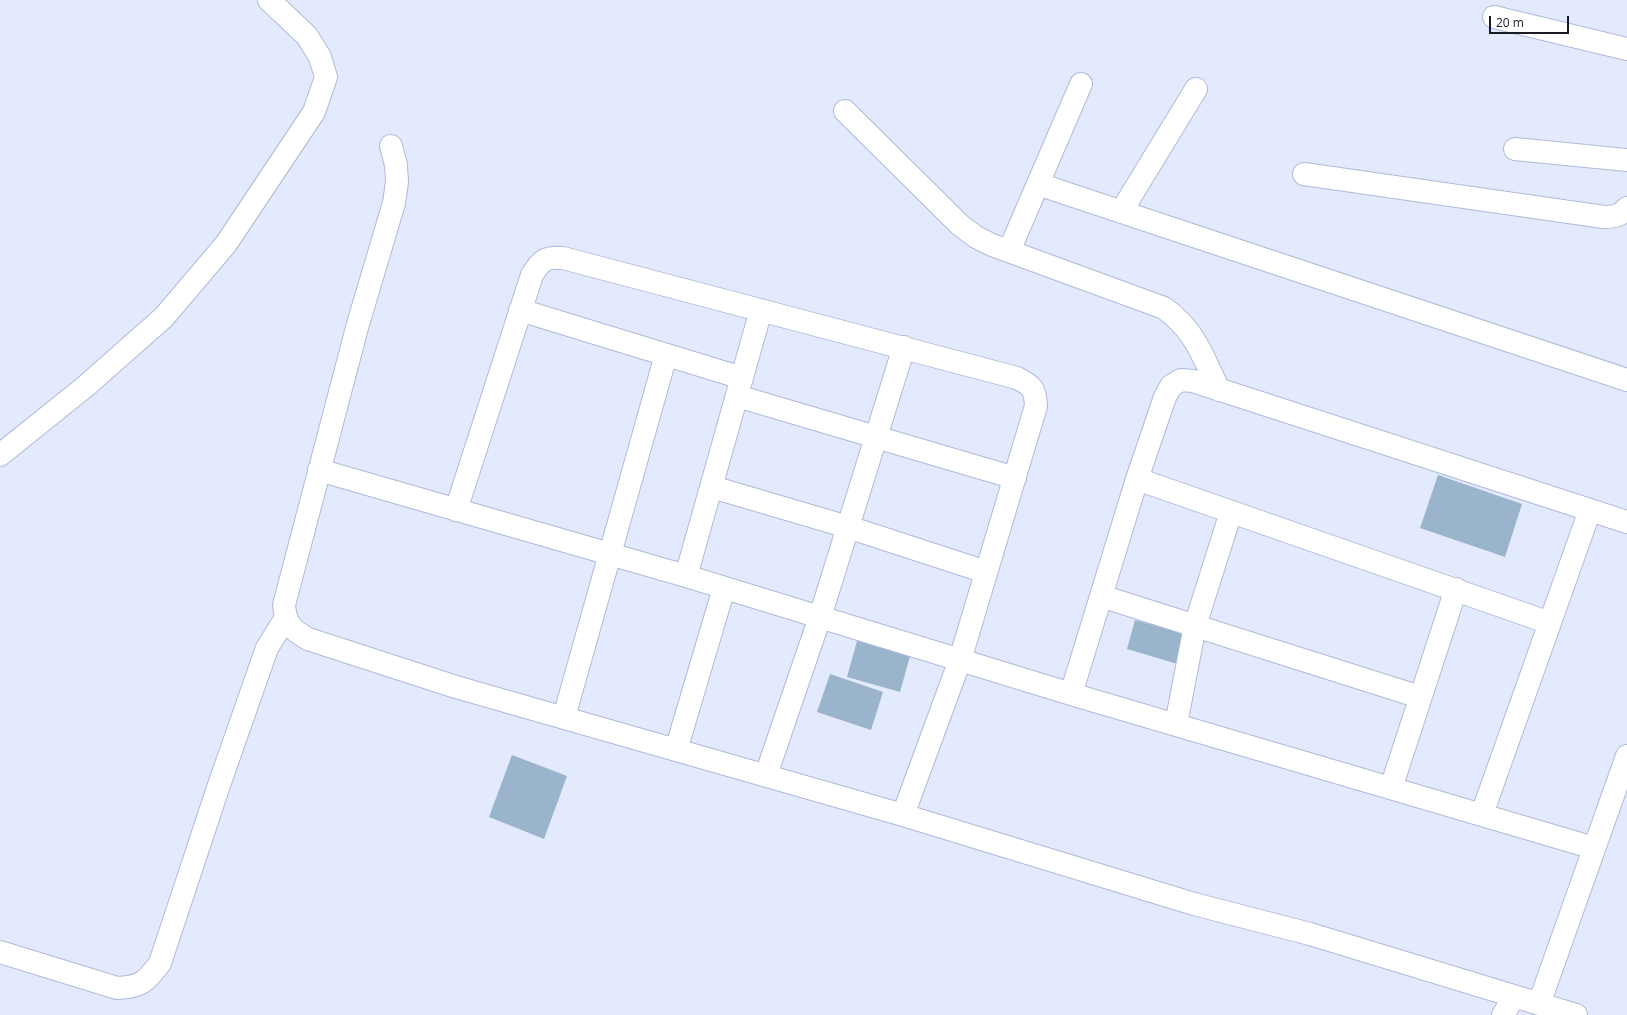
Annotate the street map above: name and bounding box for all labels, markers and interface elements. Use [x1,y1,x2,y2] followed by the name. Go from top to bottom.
[1491,8,1571,34] scale bar
[1496,14,1524,31] text: 20 m

